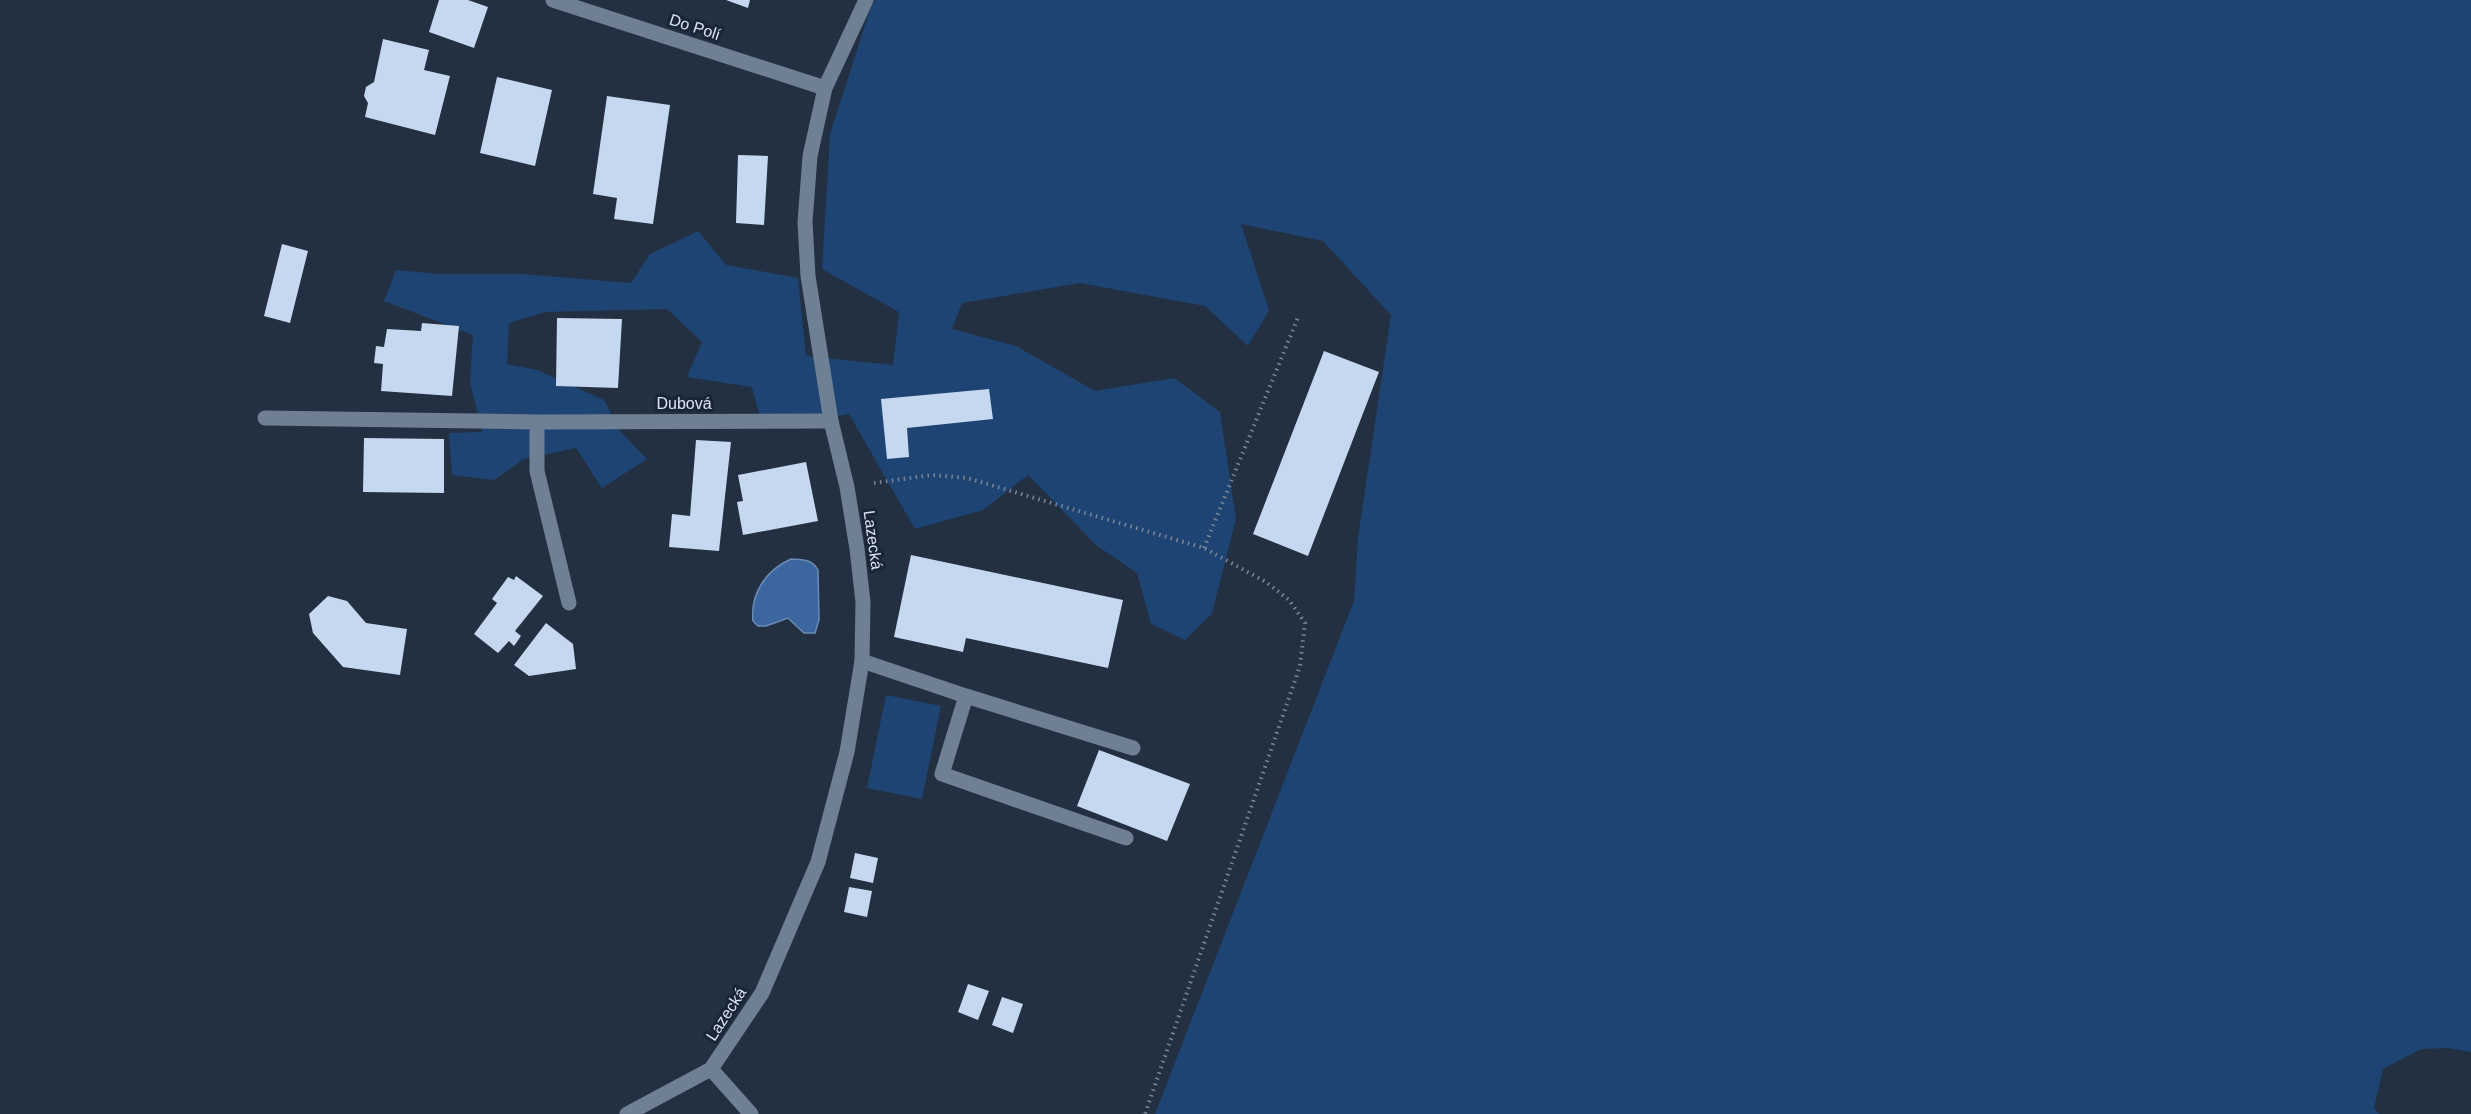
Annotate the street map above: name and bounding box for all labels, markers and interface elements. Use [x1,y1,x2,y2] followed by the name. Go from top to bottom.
[667,11,723,43] street label: Do Polí
[656,395,712,412] street label: Dubová
[860,509,886,571] street label: Lazecká
[703,984,749,1044] street label: Lazecká

